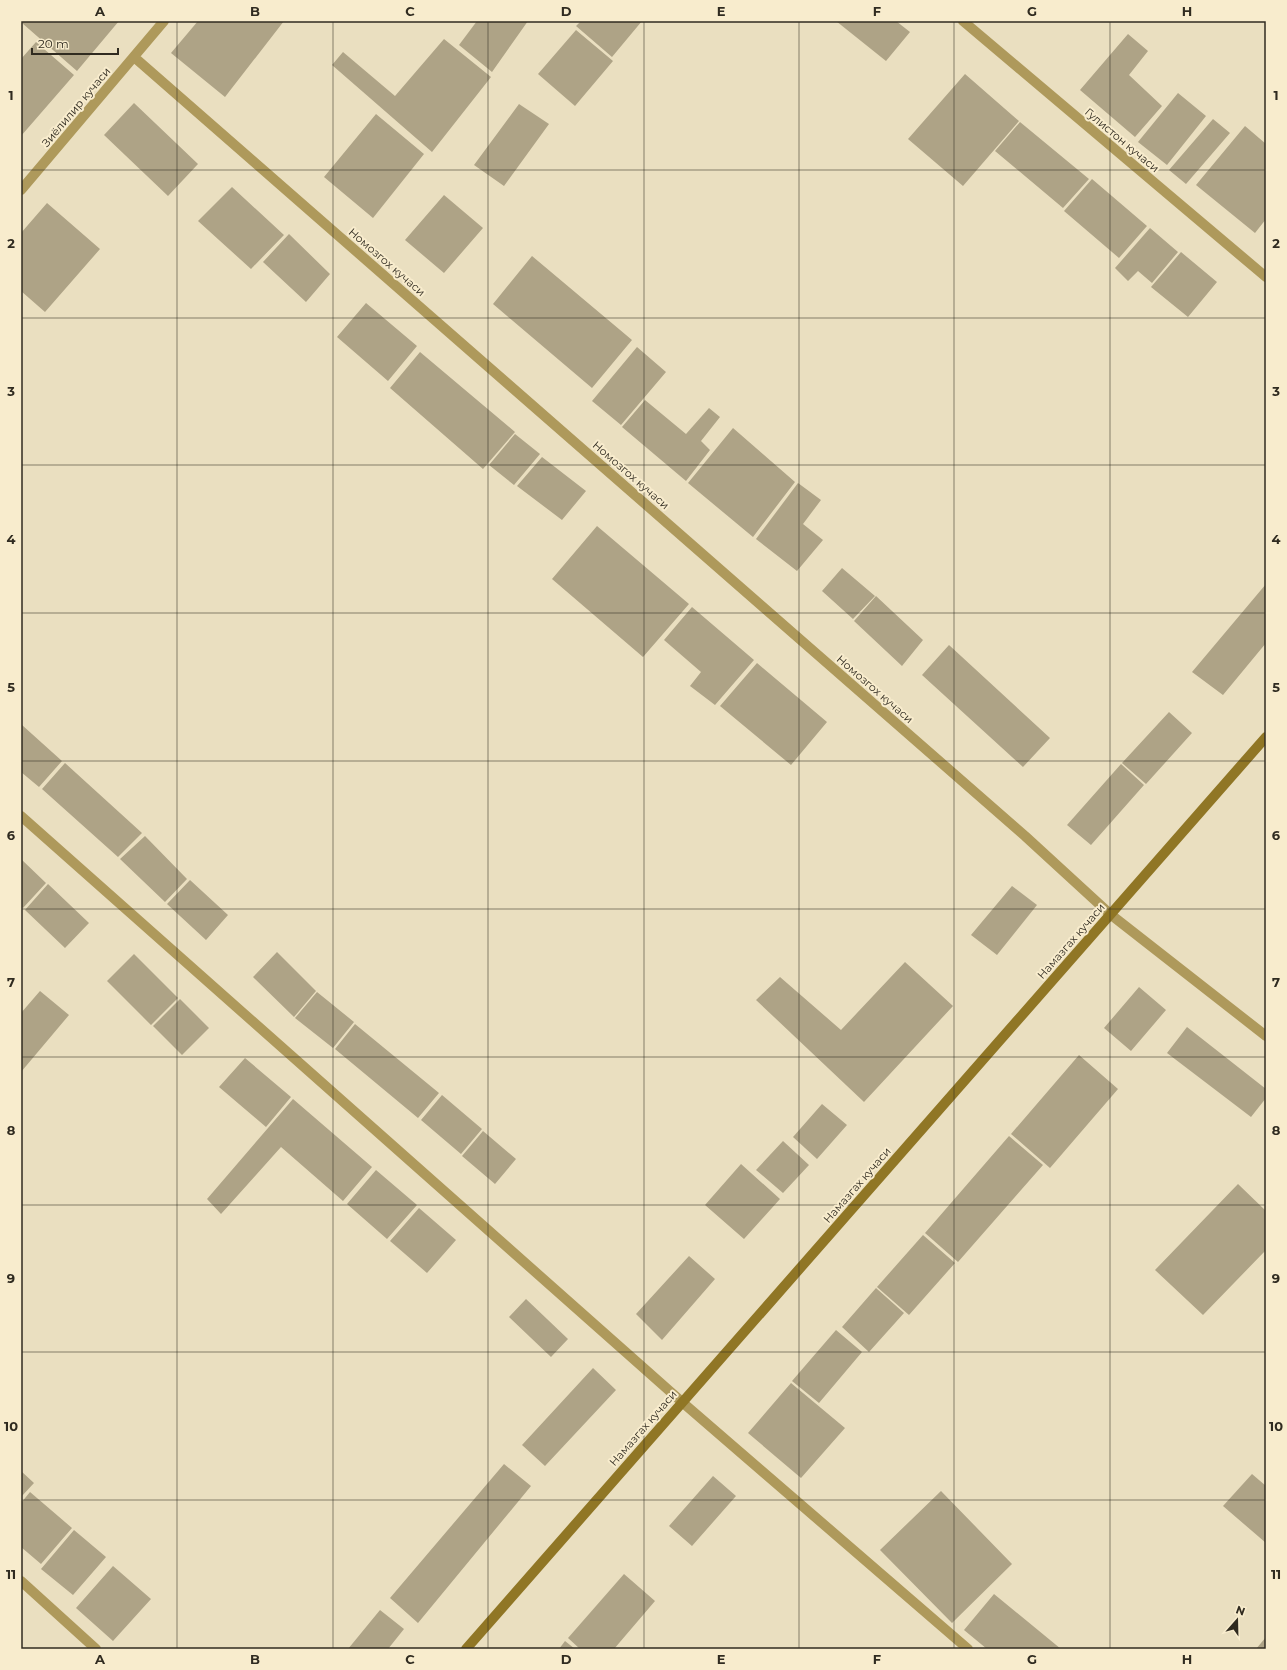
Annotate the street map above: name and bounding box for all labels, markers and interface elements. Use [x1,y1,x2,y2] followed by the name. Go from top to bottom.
[94,3,106,19] text: A
[250,3,260,19] text: B
[405,3,415,19] text: C
[561,3,572,19] text: D
[717,3,726,19] text: E
[873,3,881,19] text: F
[1027,3,1037,19] text: G
[1182,3,1192,19] text: H
[32,30,118,56] scale bar
[38,36,69,51] text: 20 m
[39,64,113,150] street label: Зиёлилир кучаси
[8,87,14,103] text: 1
[1273,87,1279,103] text: 1
[1082,105,1162,175] street label: Гулистон кучаси
[346,225,428,299] street label: Номозгох кучаси
[7,235,15,251] text: 2
[1272,235,1280,251] text: 2
[6,383,15,399] text: 3
[1271,383,1280,399] text: 3
[590,438,672,512] street label: Номозгох кучаси
[7,531,16,547] text: 4
[1272,531,1281,547] text: 4
[834,652,916,726] street label: Номозгох кучаси
[7,679,15,695] text: 5
[1272,679,1280,695] text: 5
[7,827,16,843] text: 6
[1272,827,1281,843] text: 6
[1034,900,1108,982] street label: Намазгах кучаси
[7,974,15,990] text: 7
[1272,974,1280,990] text: 7
[7,1122,16,1138] text: 8
[1272,1122,1281,1138] text: 8
[820,1144,894,1226] street label: Намазгах кучаси
[7,1270,15,1286] text: 9
[1272,1270,1280,1286] text: 9
[606,1387,680,1469] street label: Намазгах кучаси
[4,1418,18,1434] text: 10
[1269,1418,1283,1434] text: 10
[6,1566,16,1582] text: 11
[1271,1566,1281,1582] text: 11
[1217,1600,1257,1640] north arrow
[1234,1603,1247,1619] text: N
[94,1651,106,1667] text: A
[250,1651,260,1667] text: B
[405,1651,415,1667] text: C
[561,1651,572,1667] text: D
[717,1651,726,1667] text: E
[873,1651,881,1667] text: F
[1027,1651,1037,1667] text: G
[1182,1651,1192,1667] text: H

